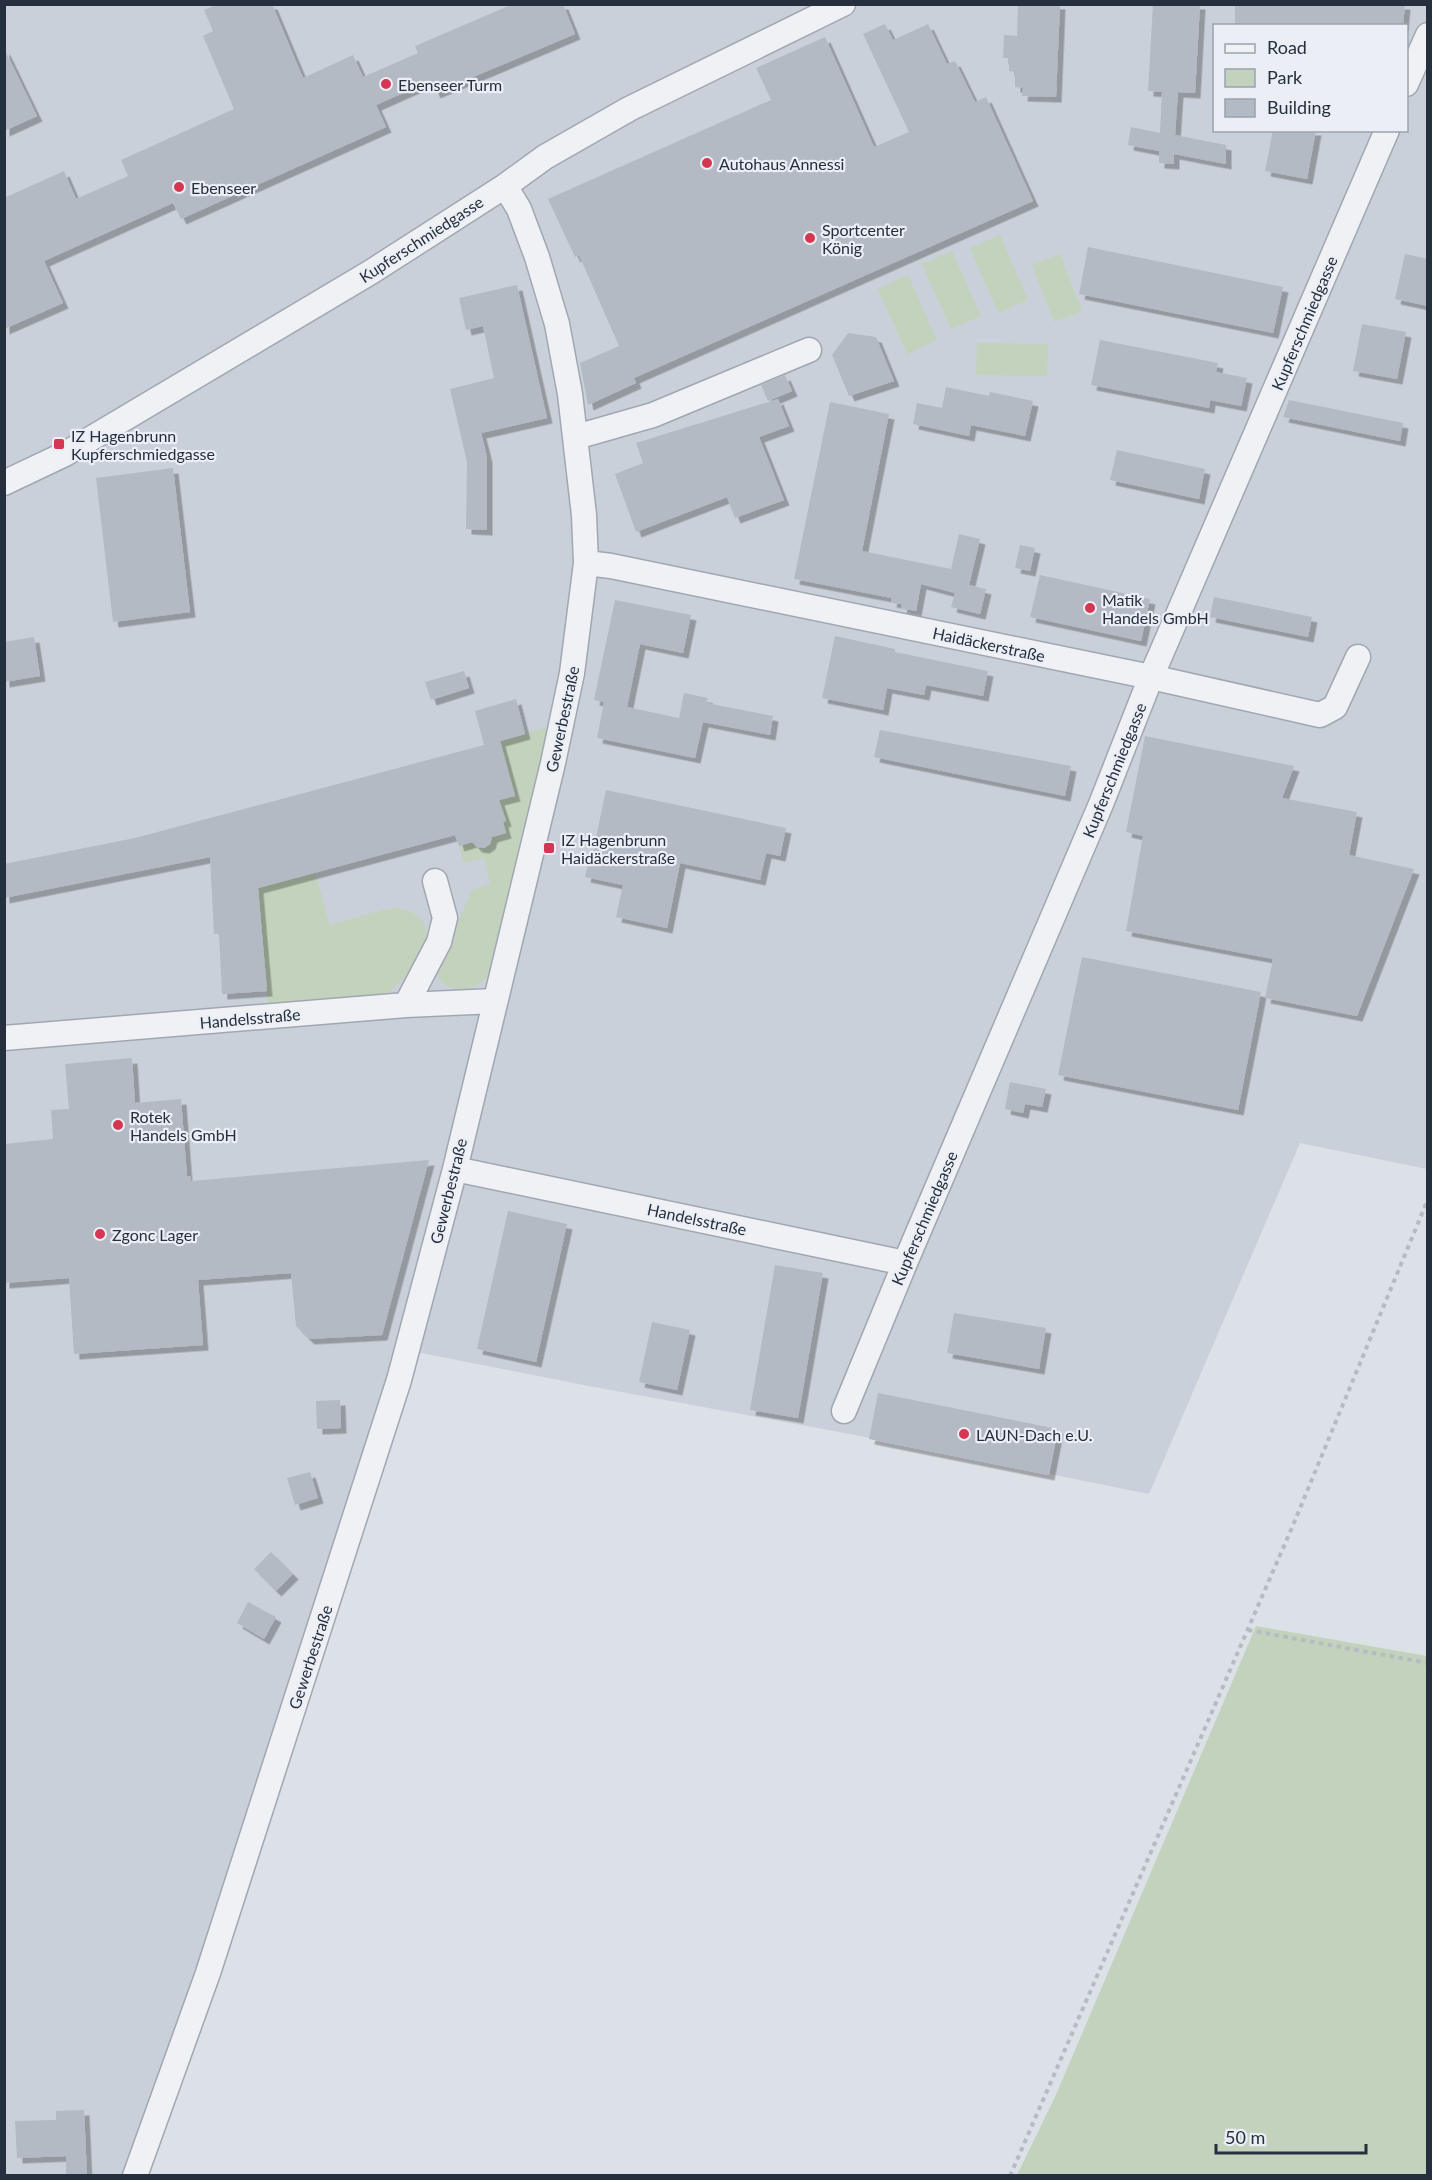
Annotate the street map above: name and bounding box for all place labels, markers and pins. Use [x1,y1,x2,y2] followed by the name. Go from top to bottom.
[398,75,502,94] place label: Ebenseer Turm
[379,77,393,91] marker: Ebenseer Turm
[719,154,844,173] place label: Autohaus Annessi
[700,156,714,170] marker: Autohaus Annessi
[191,178,256,197] place label: Ebenseer
[172,180,186,194] marker: Ebenseer
[822,220,905,257] place label: Sportcenter König
[803,231,817,245] marker: Sportcenter König
[71,426,215,463] place label: IZ Hagenbrunn Kupferschmiedgasse
[52,437,66,451] marker: IZ Hagenbrunn Kupferschmiedgasse
[1102,590,1209,627] place label: Matik Handels GmbH
[1083,601,1097,615] marker: Matik Handels GmbH
[561,830,675,867] place label: IZ Hagenbrunn Haidäckerstraße
[542,841,556,855] marker: IZ Hagenbrunn Haidäckerstraße
[130,1107,237,1144] place label: Rotek Handels GmbH
[111,1118,125,1132] marker: Rotek Handels GmbH
[112,1225,198,1244] place label: Zgonc Lager
[93,1227,107,1241] marker: Zgonc Lager
[976,1425,1092,1444] place label: LAUN-Dach e.U.
[957,1427,971,1441] marker: LAUN-Dach e.U.

